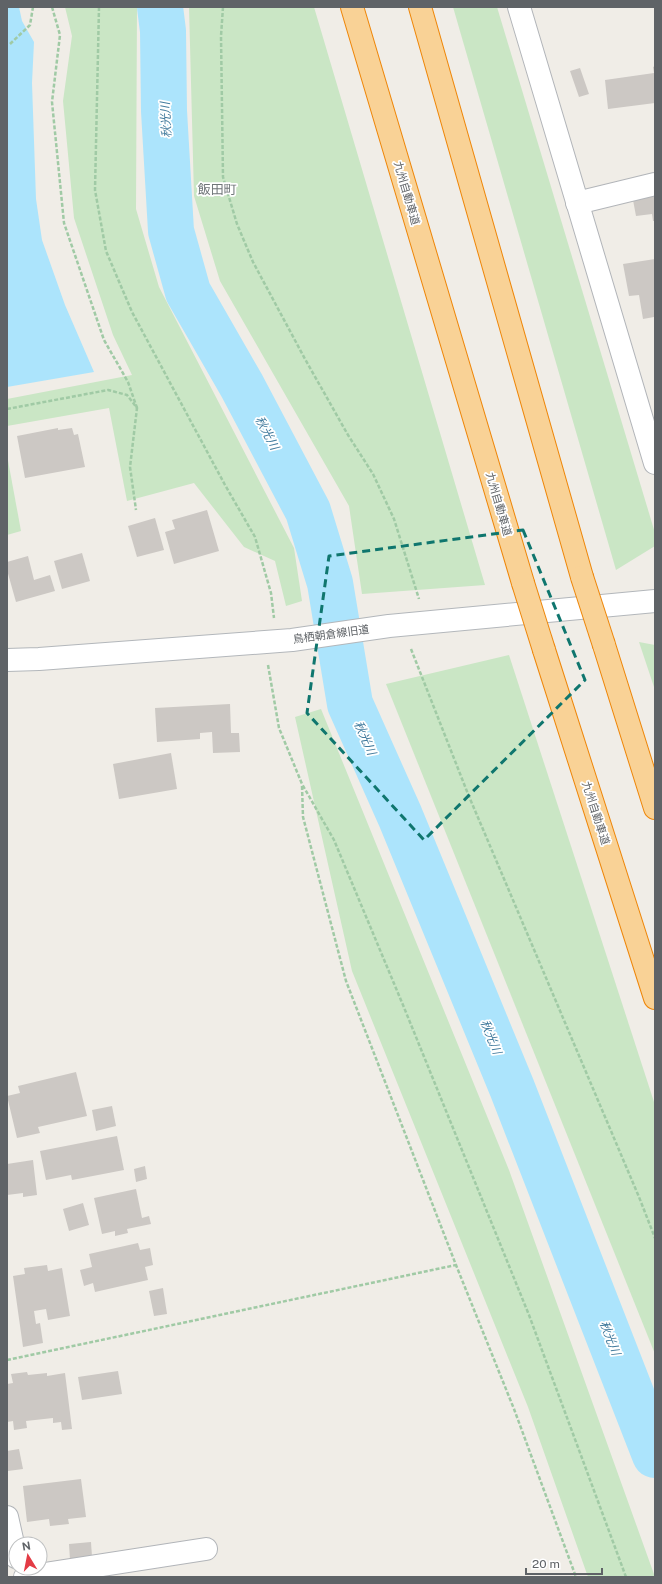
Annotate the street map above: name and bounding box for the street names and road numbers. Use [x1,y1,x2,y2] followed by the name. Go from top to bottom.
[392,160,422,226] street label: 九州自動車道
[484,471,514,537] street label: 九州自動車道
[292,623,370,645] street label: 鳥栖朝倉線旧道
[580,780,612,846] street label: 九州自動車道

